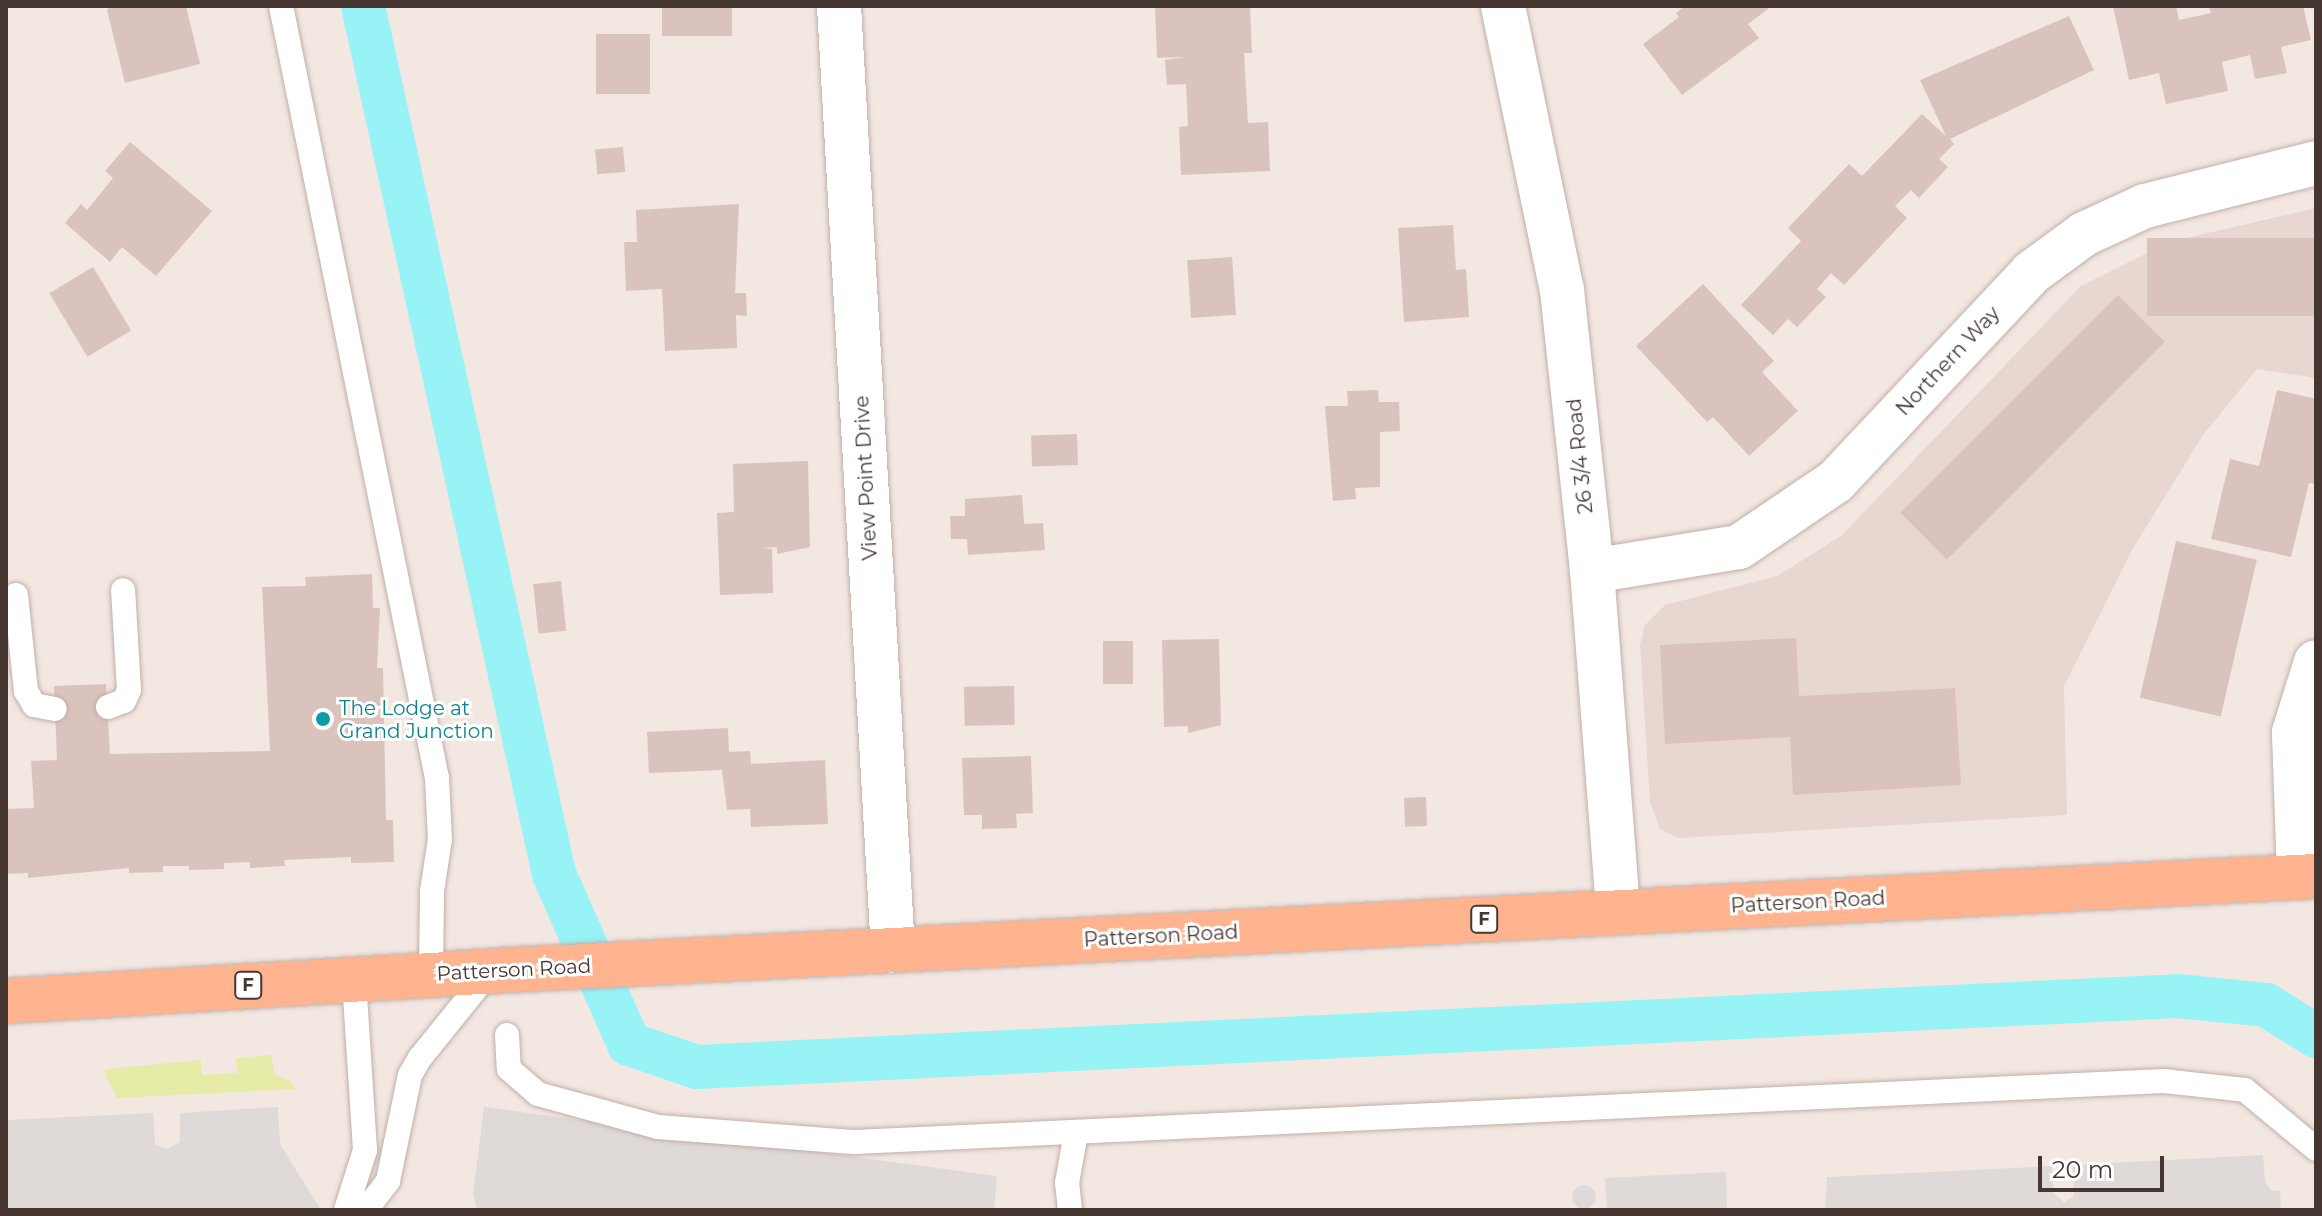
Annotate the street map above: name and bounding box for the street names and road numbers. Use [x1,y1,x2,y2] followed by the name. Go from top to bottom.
[1891,301,2005,421] street label: Northern Way
[850,395,882,561] street label: View Point Drive
[1562,397,1598,515] street label: 26 3/4 Road
[1730,886,1886,918] street label: Patterson Road
[1470,905,1498,933] road number: F
[1083,920,1239,952] street label: Patterson Road
[436,954,592,986] street label: Patterson Road
[234,971,262,999] road number: F

